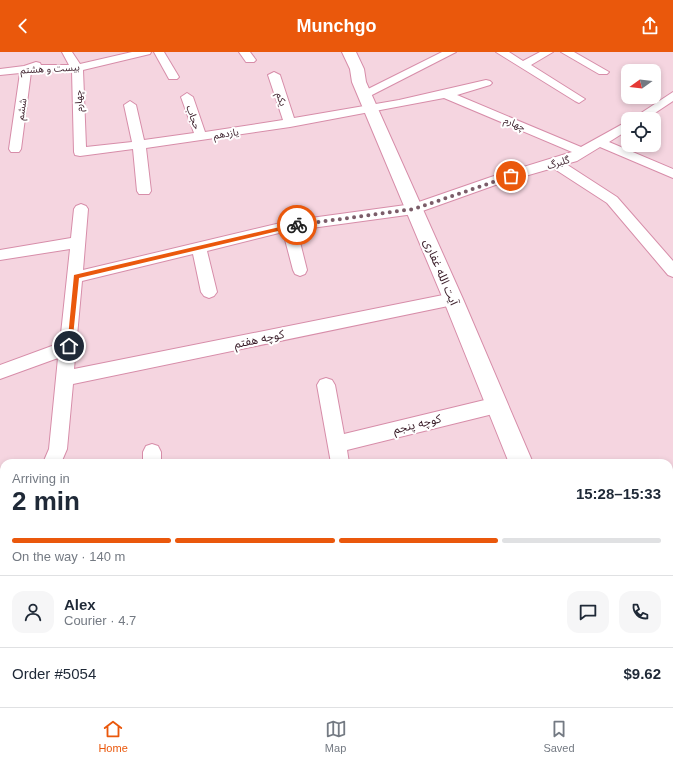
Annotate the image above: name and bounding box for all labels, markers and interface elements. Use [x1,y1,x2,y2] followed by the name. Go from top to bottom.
[12,15,34,37] icon: back
[639,15,661,37] icon: share
[297,16,376,36] text: Munchgo
[20,61,80,78] street label: بیست و هشتم
[621,64,661,104] north arrow
[621,64,661,152] map controls
[73,90,87,112] street label: چهارم
[272,91,289,108] street label: یکم
[15,97,30,121] street label: ششم
[184,104,203,131] street label: حجاب
[621,112,661,152] button: locate
[501,114,527,136] street label: چهارم
[213,126,240,143] street label: یازدهم
[546,154,572,172] street label: گلبرگ
[494,159,528,193] pin
[500,165,522,187] icon: bag
[277,205,317,245] courier
[286,214,308,236] icon: bike
[421,237,461,308] street label: آیت الله غفاری
[233,327,287,353] street label: کوچه هفتم
[52,329,86,363] pin
[58,335,80,357] icon: home
[392,411,444,439] street label: کوچه پنجم
[12,471,70,486] text: Arriving in
[576,485,661,502] text: 15:28–15:33
[12,486,80,516] text: 2 min
[12,549,125,564] text: On the way · 140 m
[12,591,54,633] button: person
[567,591,609,633] button: chat
[619,591,661,633] button: phone
[64,596,96,613] text: Alex
[64,613,136,628] text: Courier · 4.7
[12,665,96,682] text: Order #5054
[623,665,661,682] text: $9.62
[98,718,128,754] tab: Home
[325,718,347,754] tab: Map
[543,718,575,754] tab: Saved

